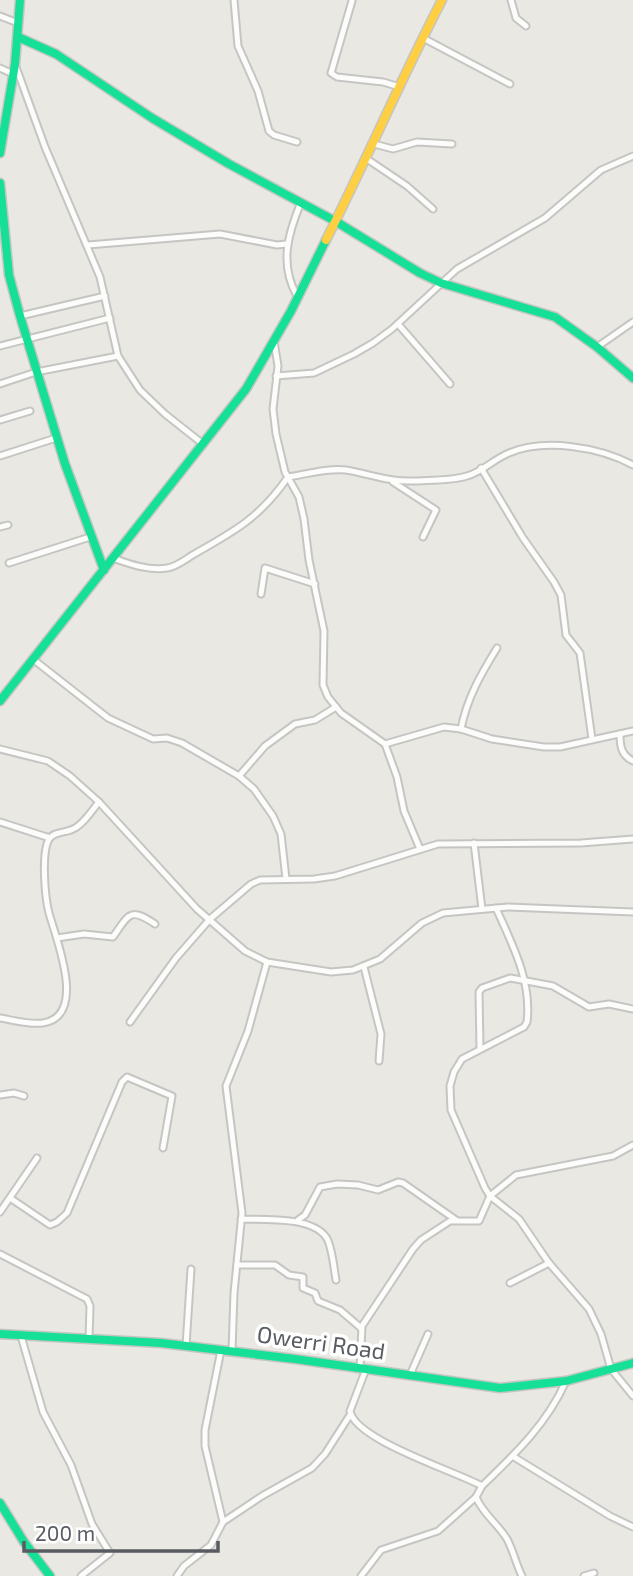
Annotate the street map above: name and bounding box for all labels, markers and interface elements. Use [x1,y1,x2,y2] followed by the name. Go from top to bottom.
[255,1319,387,1365] street label: Owerri Road
[24,1510,219,1554] scale bar
[35,1520,95,1545] text: 200 m

